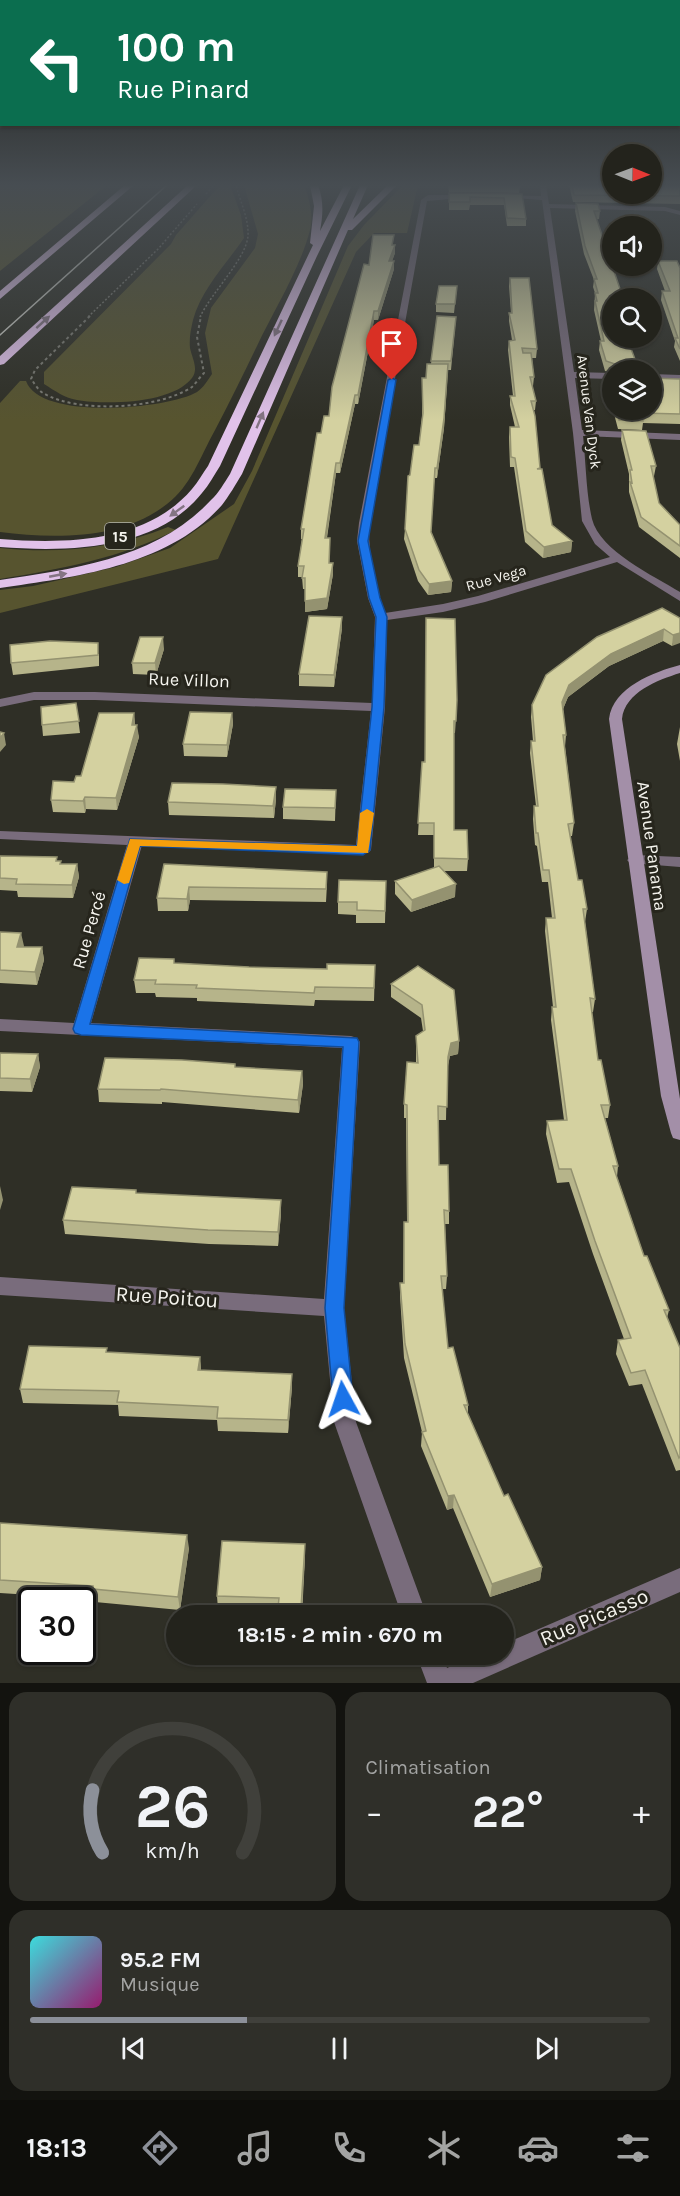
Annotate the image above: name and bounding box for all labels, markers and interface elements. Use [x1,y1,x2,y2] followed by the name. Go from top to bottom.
[117,22,236,72] text: 100 m
[18,24,96,102] icon: left
[117,73,250,105] text: Rue Pinard
[602,144,662,204] north arrow
[602,144,662,420] map controls
[602,216,662,276] button: sound
[602,288,662,348] button: search
[36,315,51,329] one-way arrow
[366,318,417,380] pin
[274,320,283,337] one-way arrow
[375,327,408,360] icon: arrive
[573,354,605,470] street label: Avenue Van Dyck
[602,360,662,420] button: layers
[256,411,265,429] one-way arrow
[170,505,186,517] one-way arrow
[105,523,135,549] road number: 15
[464,561,528,595] street label: Rue Vega
[48,570,67,579] one-way arrow
[148,668,230,692] street label: Rue Villon
[632,780,672,912] street label: Avenue Panama
[67,889,111,971] street label: Rue Percé
[115,1281,219,1313] street label: Rue Poitou
[311,1367,375,1431] position arrow
[536,1583,652,1651] street label: Rue Picasso
[18,1587,96,1665] speed limit sign: 30
[237,1622,443,1648] text: 18:15 · 2 min · 670 m
[366,1756,491,1779] text: Climatisation
[134,1770,210,1843] text: 26
[472,1786,544,1838] text: 22°
[366,1793,383,1831] text: −
[633,1793,650,1831] text: +
[145,1839,199,1864] text: km/h
[120,1947,201,1973] text: 95.2 FM
[120,1973,200,1996] text: Musique
[117,2032,150,2065] icon: previous
[323,2032,356,2065] icon: pause
[530,2032,563,2065] icon: next
[139,2127,181,2169] icon: directions
[234,2127,276,2169] icon: music
[328,2127,370,2169] icon: phone
[423,2127,465,2169] icon: climate
[517,2127,559,2169] icon: car
[612,2127,654,2169] icon: filters
[26,2132,87,2164] text: 18:13

